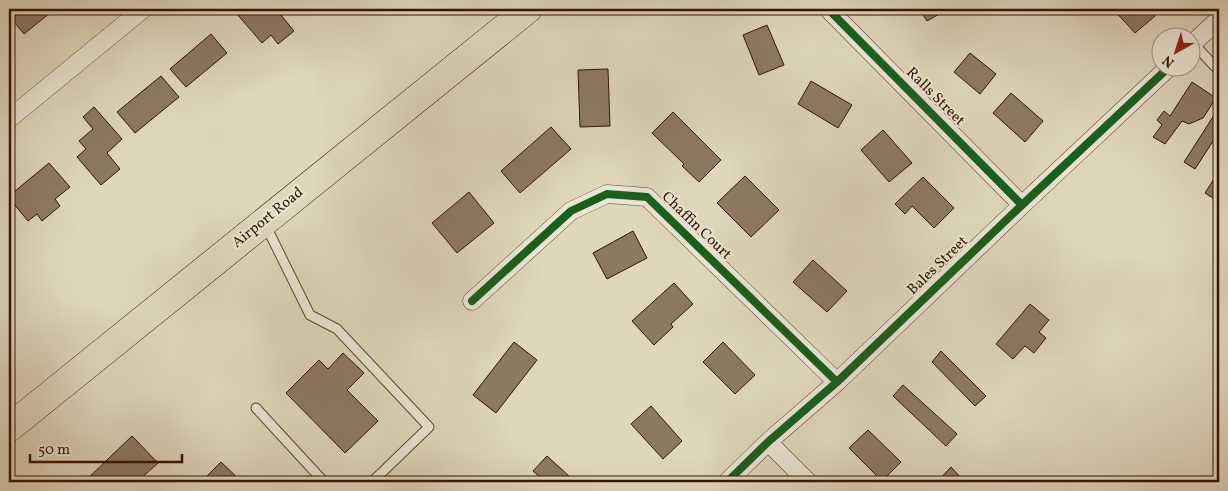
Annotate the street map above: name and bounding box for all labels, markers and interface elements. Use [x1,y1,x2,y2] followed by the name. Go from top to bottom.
[1150,28,1200,78] north arrow
[1159,50,1179,72] text: N
[901,63,969,131] street label: Ralls Street
[228,183,308,253] street label: Airport Road
[656,187,736,265] street label: Chaffin Court
[903,232,973,300] street label: Bales Street
[30,431,182,463] scale bar
[38,440,70,461] text: 50 m

